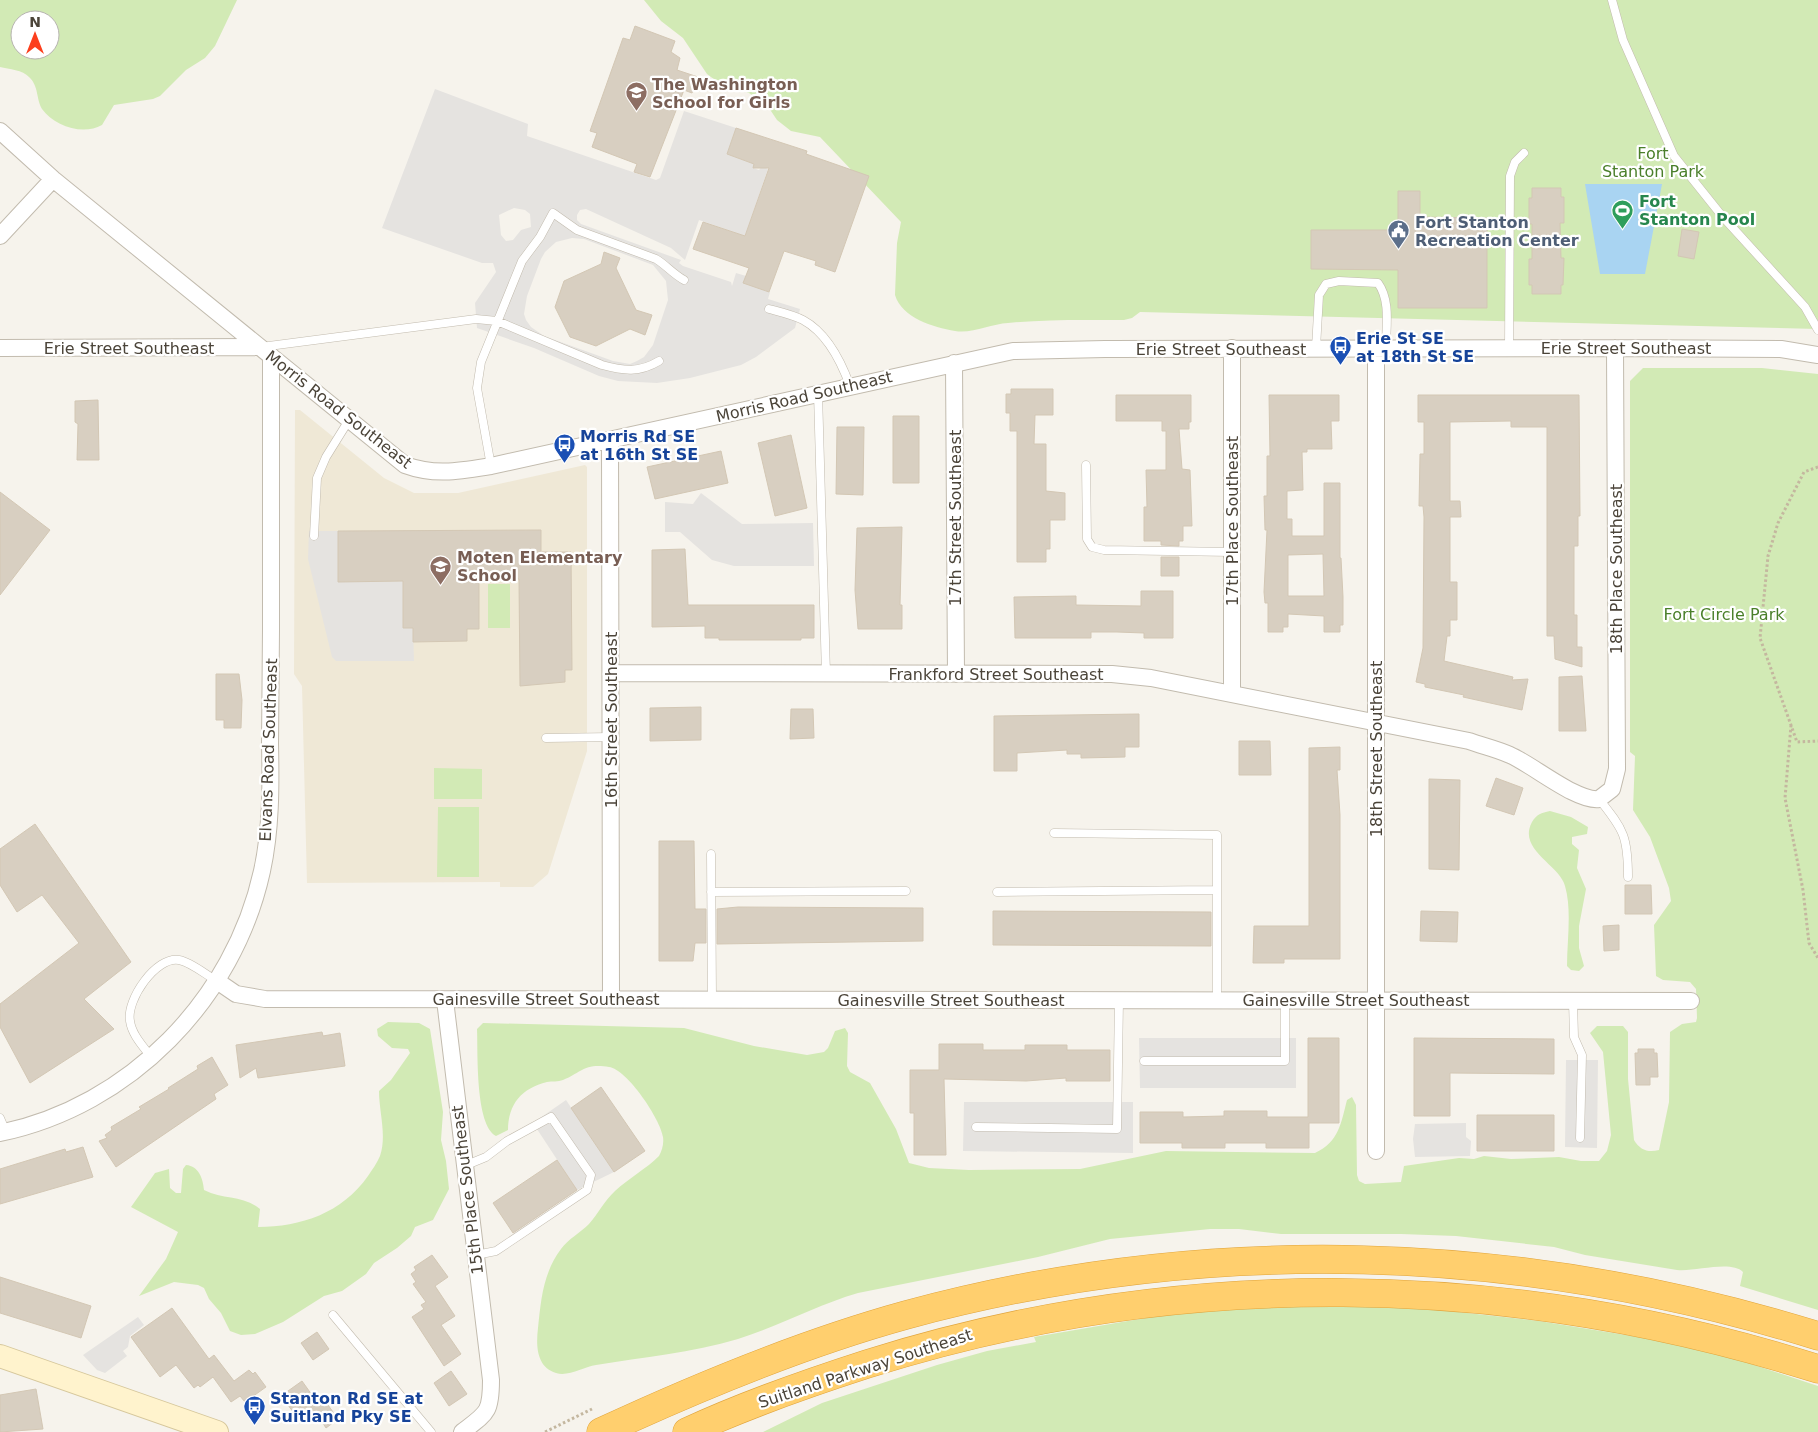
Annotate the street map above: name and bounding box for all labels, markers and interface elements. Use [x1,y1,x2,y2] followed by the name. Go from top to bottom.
[10,10,60,60] north arrow
[29,14,41,30] text: N
[652,75,798,112] place label: The Washington School for Girls
[624,81,648,112] school or university icon: The Washington School for Girls
[1602,144,1705,181] park label: Fort Stanton Park
[1639,192,1755,229] place label: Fort Stanton Pool
[1611,198,1635,229] sports icon: Fort Stanton Pool
[1415,213,1579,250] place label: Fort Stanton Recreation Center
[1387,219,1411,250] public building icon: Fort Stanton Recreation Center
[1356,329,1474,366] place label: Erie St SE at 18th St SE
[1328,335,1352,366] bus stop icon: Erie St SE at 18th St SE
[44,339,214,358] street label: Erie Street Southeast
[1541,339,1711,358] street label: Erie Street Southeast
[1136,340,1306,359] street label: Erie Street Southeast
[262,346,416,472] street label: Morris Road Southeast
[714,367,894,426] street label: Morris Road Southeast
[580,427,698,464] place label: Morris Rd SE at 16th St SE
[946,430,965,606] street label: 17th Street Southeast
[552,433,576,464] bus stop icon: Morris Rd SE at 16th St SE
[1223,436,1242,606] street label: 17th Place Southeast
[1607,484,1626,654] street label: 18th Place Southeast
[457,548,623,585] place label: Moten Elementary School
[429,554,453,585] school or university icon: Moten Elementary School
[1664,605,1785,624] park label: Fort Circle Park
[602,632,621,808] street label: 16th Street Southeast
[256,658,281,842] street label: Elvans Road Southeast
[1367,661,1386,837] street label: 18th Street Southeast
[888,665,1104,684] street label: Frankford Street Southeast
[432,990,660,1009] street label: Gainesville Street Southeast
[837,991,1065,1010] street label: Gainesville Street Southeast
[1242,991,1470,1010] street label: Gainesville Street Southeast
[448,1104,487,1276] street label: 15th Place Southeast
[756,1325,974,1412] street label: Suitland Parkway Southeast
[270,1389,423,1426] place label: Stanton Rd SE at Suitland Pky SE
[242,1395,266,1426] bus stop icon: Stanton Rd SE at Suitland Pky SE

